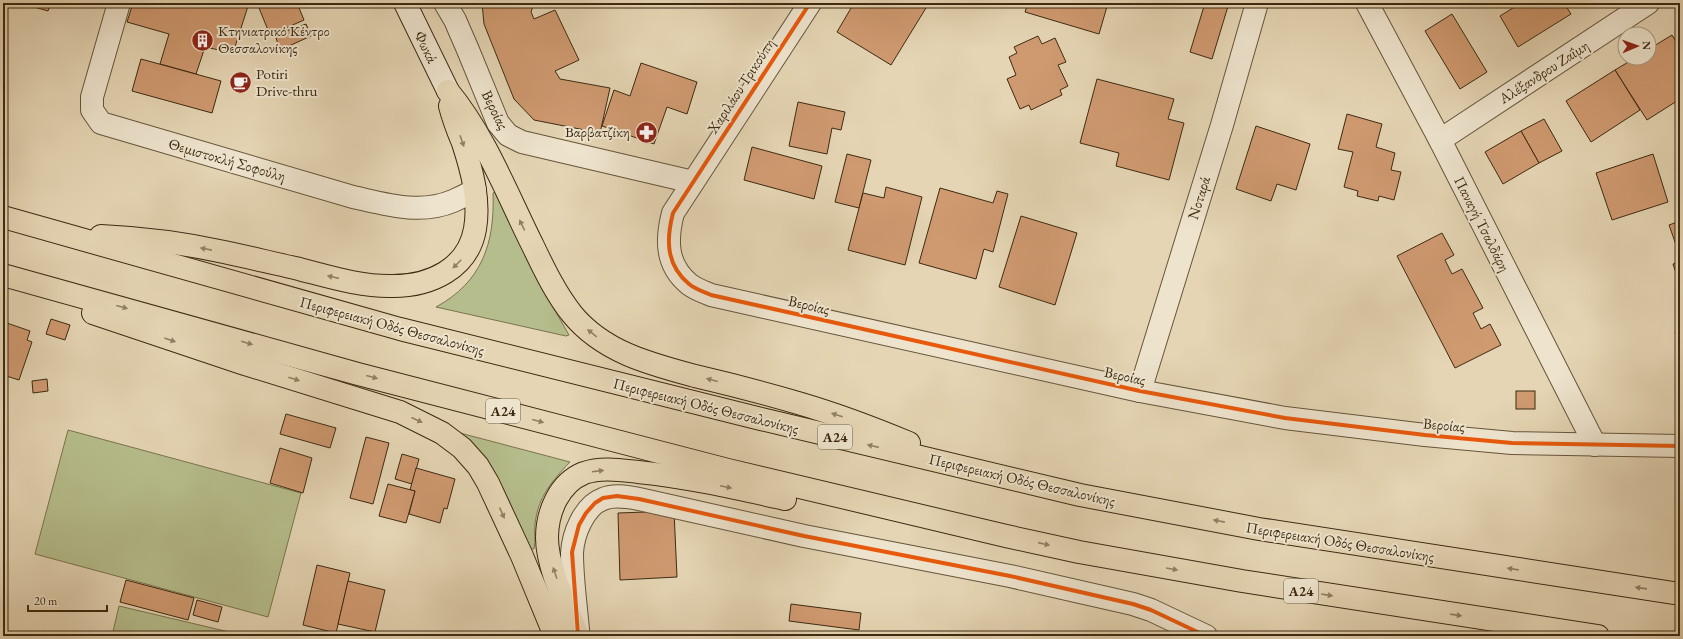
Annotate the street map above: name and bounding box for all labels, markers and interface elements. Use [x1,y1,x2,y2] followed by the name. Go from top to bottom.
[218,21,330,57] place label: Κτηνιατρικό Κέντρο Θεσσαλονίκης
[1617,26,1657,66] north arrow
[189,27,215,53] building icon: Κτηνιατρικό Κέντρο Θεσσαλονίκης
[411,28,442,66] street label: Φωκά
[702,35,778,138] street label: Χαριλάου Τρικούπη
[1494,35,1592,108] street label: Αλέξανδρου Ζαΐμη
[1640,41,1654,50] text: N
[256,64,318,100] place label: Potiri Drive-thru
[228,70,254,96] cafe icon: Potiri Drive-thru
[478,87,513,133] street label: Βεροίας
[633,119,659,145] pharmacy icon: Βαρβατζίκη
[565,122,630,141] place label: Βαρβατζίκη
[166,134,288,185] street label: Θεμιστοκλή Σοφούλη
[459,136,465,148] one-way arrow
[1450,173,1515,275] street label: Παναγή Τσαλδάρη
[1183,174,1214,222] street label: Νοταρά
[519,219,525,230] one-way arrow
[200,245,212,251] one-way arrow
[452,259,462,269] one-way arrow
[327,274,339,280] one-way arrow
[787,291,832,318] street label: Βεροίας
[298,292,487,359] street label: Περιφερειακή Οδός Θεσσαλονίκης
[116,304,128,310] one-way arrow
[586,329,597,337] one-way arrow
[165,337,177,343] one-way arrow
[241,340,253,346] one-way arrow
[1103,362,1147,389] street label: Βεροίας
[611,373,801,438] street label: Περιφερειακή Οδός Θεσσαλονίκης
[366,374,378,380] one-way arrow
[288,376,300,382] one-way arrow
[706,377,718,383] one-way arrow
[486,399,520,423] road number: Α24
[831,412,843,418] one-way arrow
[1422,413,1466,436] street label: Βεροίας
[412,417,423,423] one-way arrow
[533,418,545,424] one-way arrow
[818,425,852,449] road number: Α24
[867,442,879,448] one-way arrow
[927,449,1117,510] street label: Περιφερειακή Οδός Θεσσαλονίκης
[592,467,604,474] one-way arrow
[720,484,733,490] one-way arrow
[499,508,505,519] one-way arrow
[1244,517,1436,566] street label: Περιφερειακή Οδός Θεσσαλονίκης
[1213,518,1225,524] one-way arrow
[1038,542,1050,548] one-way arrow
[1166,566,1178,572] one-way arrow
[1507,566,1519,572] one-way arrow
[552,567,558,579] one-way arrow
[1284,579,1318,603] road number: Α24
[1635,585,1647,591] one-way arrow
[28,587,107,613] scale bar
[1321,592,1334,598] one-way arrow
[34,593,58,609] text: 20 m
[1450,612,1462,618] one-way arrow

